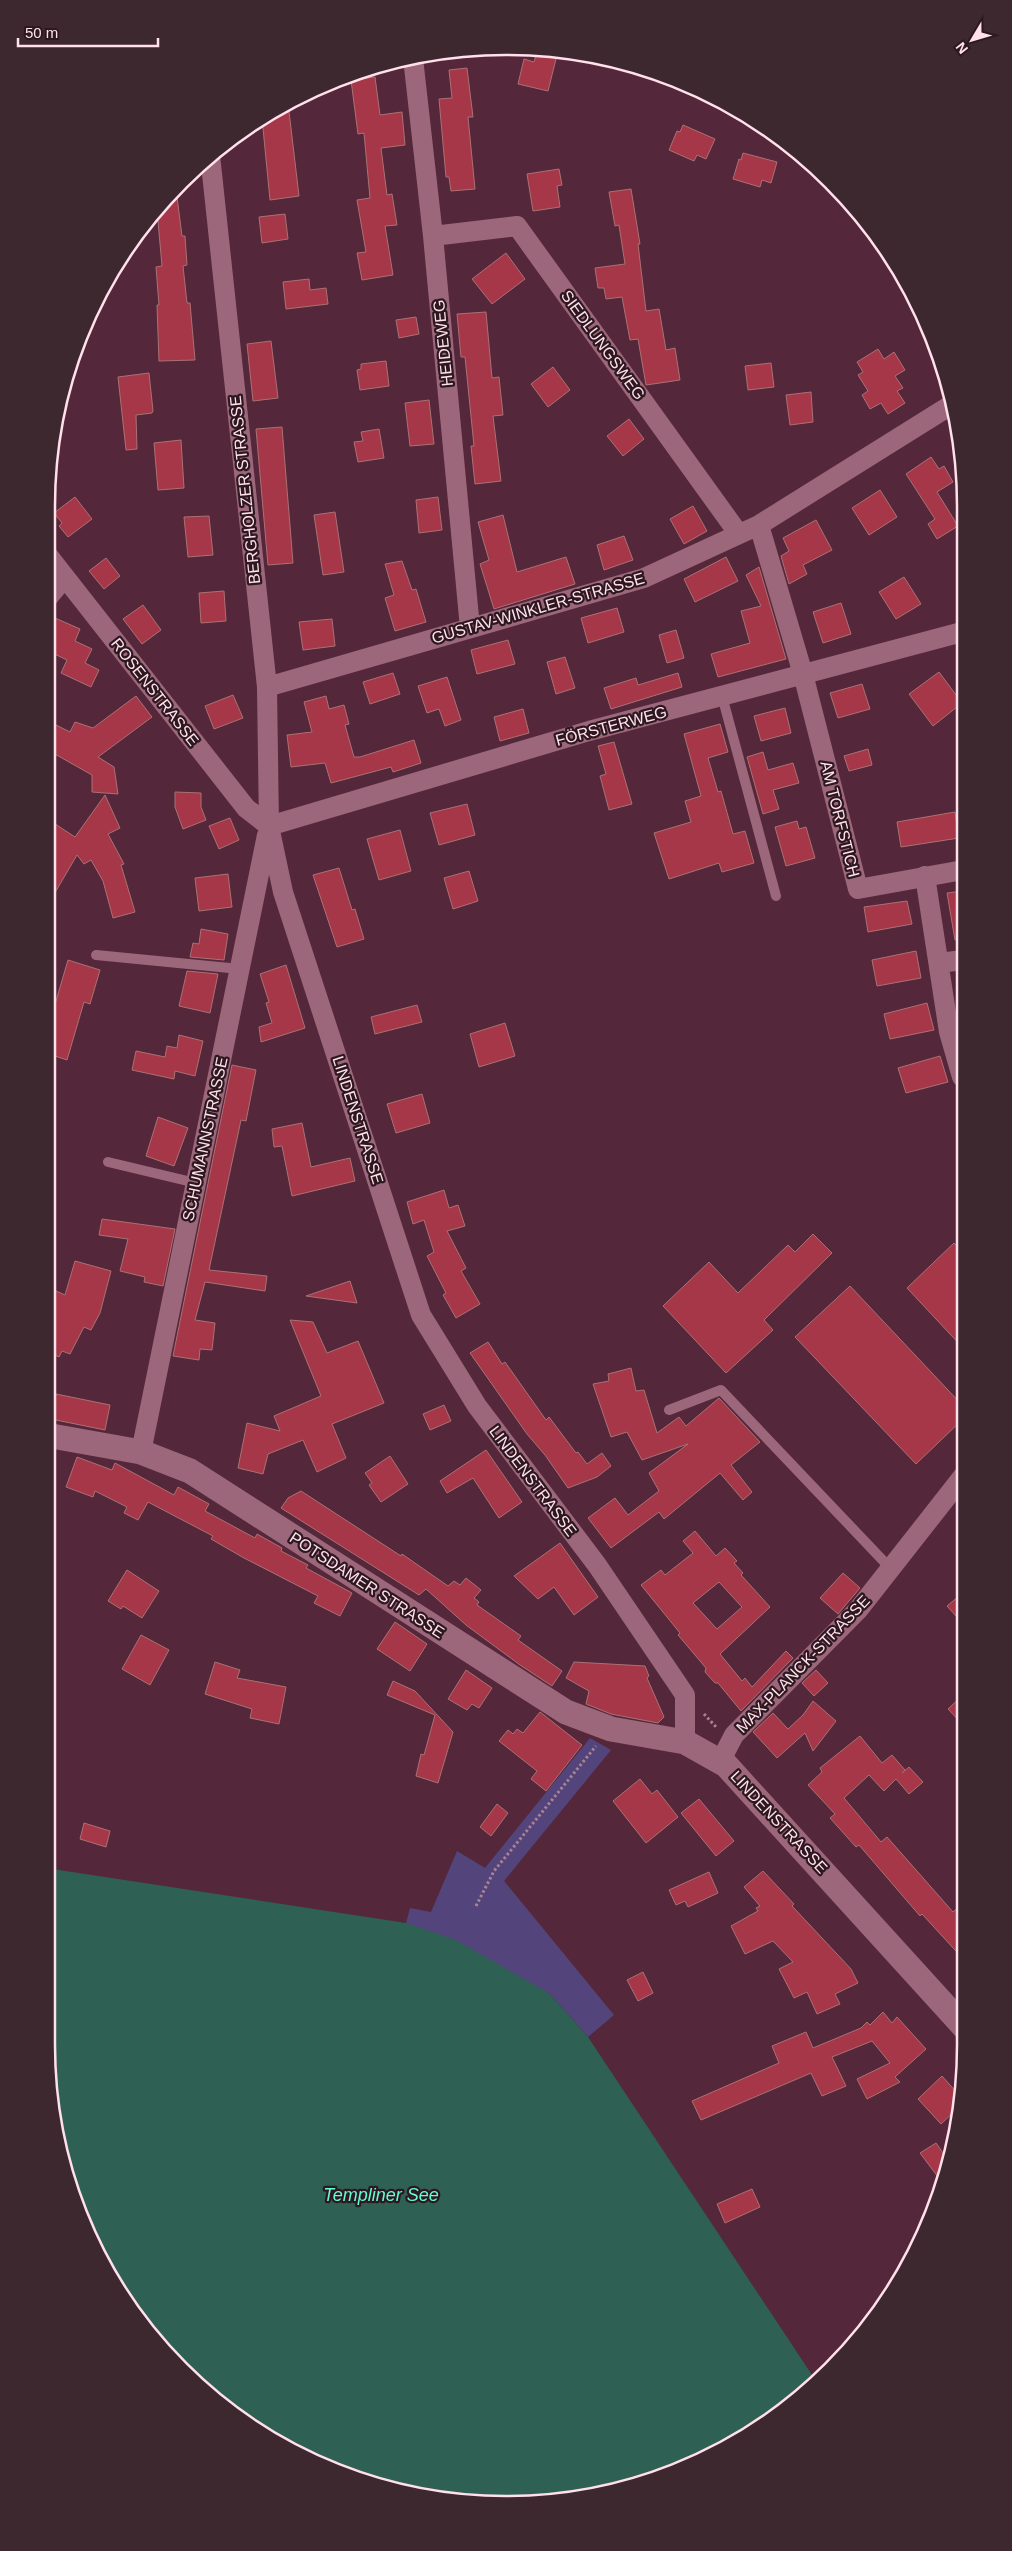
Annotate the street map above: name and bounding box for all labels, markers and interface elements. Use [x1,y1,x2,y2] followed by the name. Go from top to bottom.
[18,15,158,47] scale bar
[947,15,997,65] north arrow
[25,24,58,41] text: 50 m
[952,39,971,57] text: N
[558,287,648,403] street label: SIEDLUNGSWEG
[430,299,456,387] street label: HEIDEWEG
[227,395,263,585] street label: BERGHOLZER STRASSE
[430,569,646,647] street label: GUSTAV-WINKLER-STRASSE
[108,635,202,749] street label: ROSENSTRASSE
[554,703,668,749] street label: FÖRSTERWEG
[817,759,863,879] street label: AM TORFSTICH
[329,1054,387,1186] street label: LINDENSTRASSE
[179,1055,231,1223] street label: SCHUMANNSTRASSE
[486,1423,580,1539] street label: LINDENSTRASSE
[287,1529,447,1641] street label: POTSDAMER STRASSE
[733,1592,873,1736] street label: MAX-PLANCK-STRASSE
[727,1767,831,1877] street label: LINDENSTRASSE
[323,2185,439,2205] water label: Templiner See

